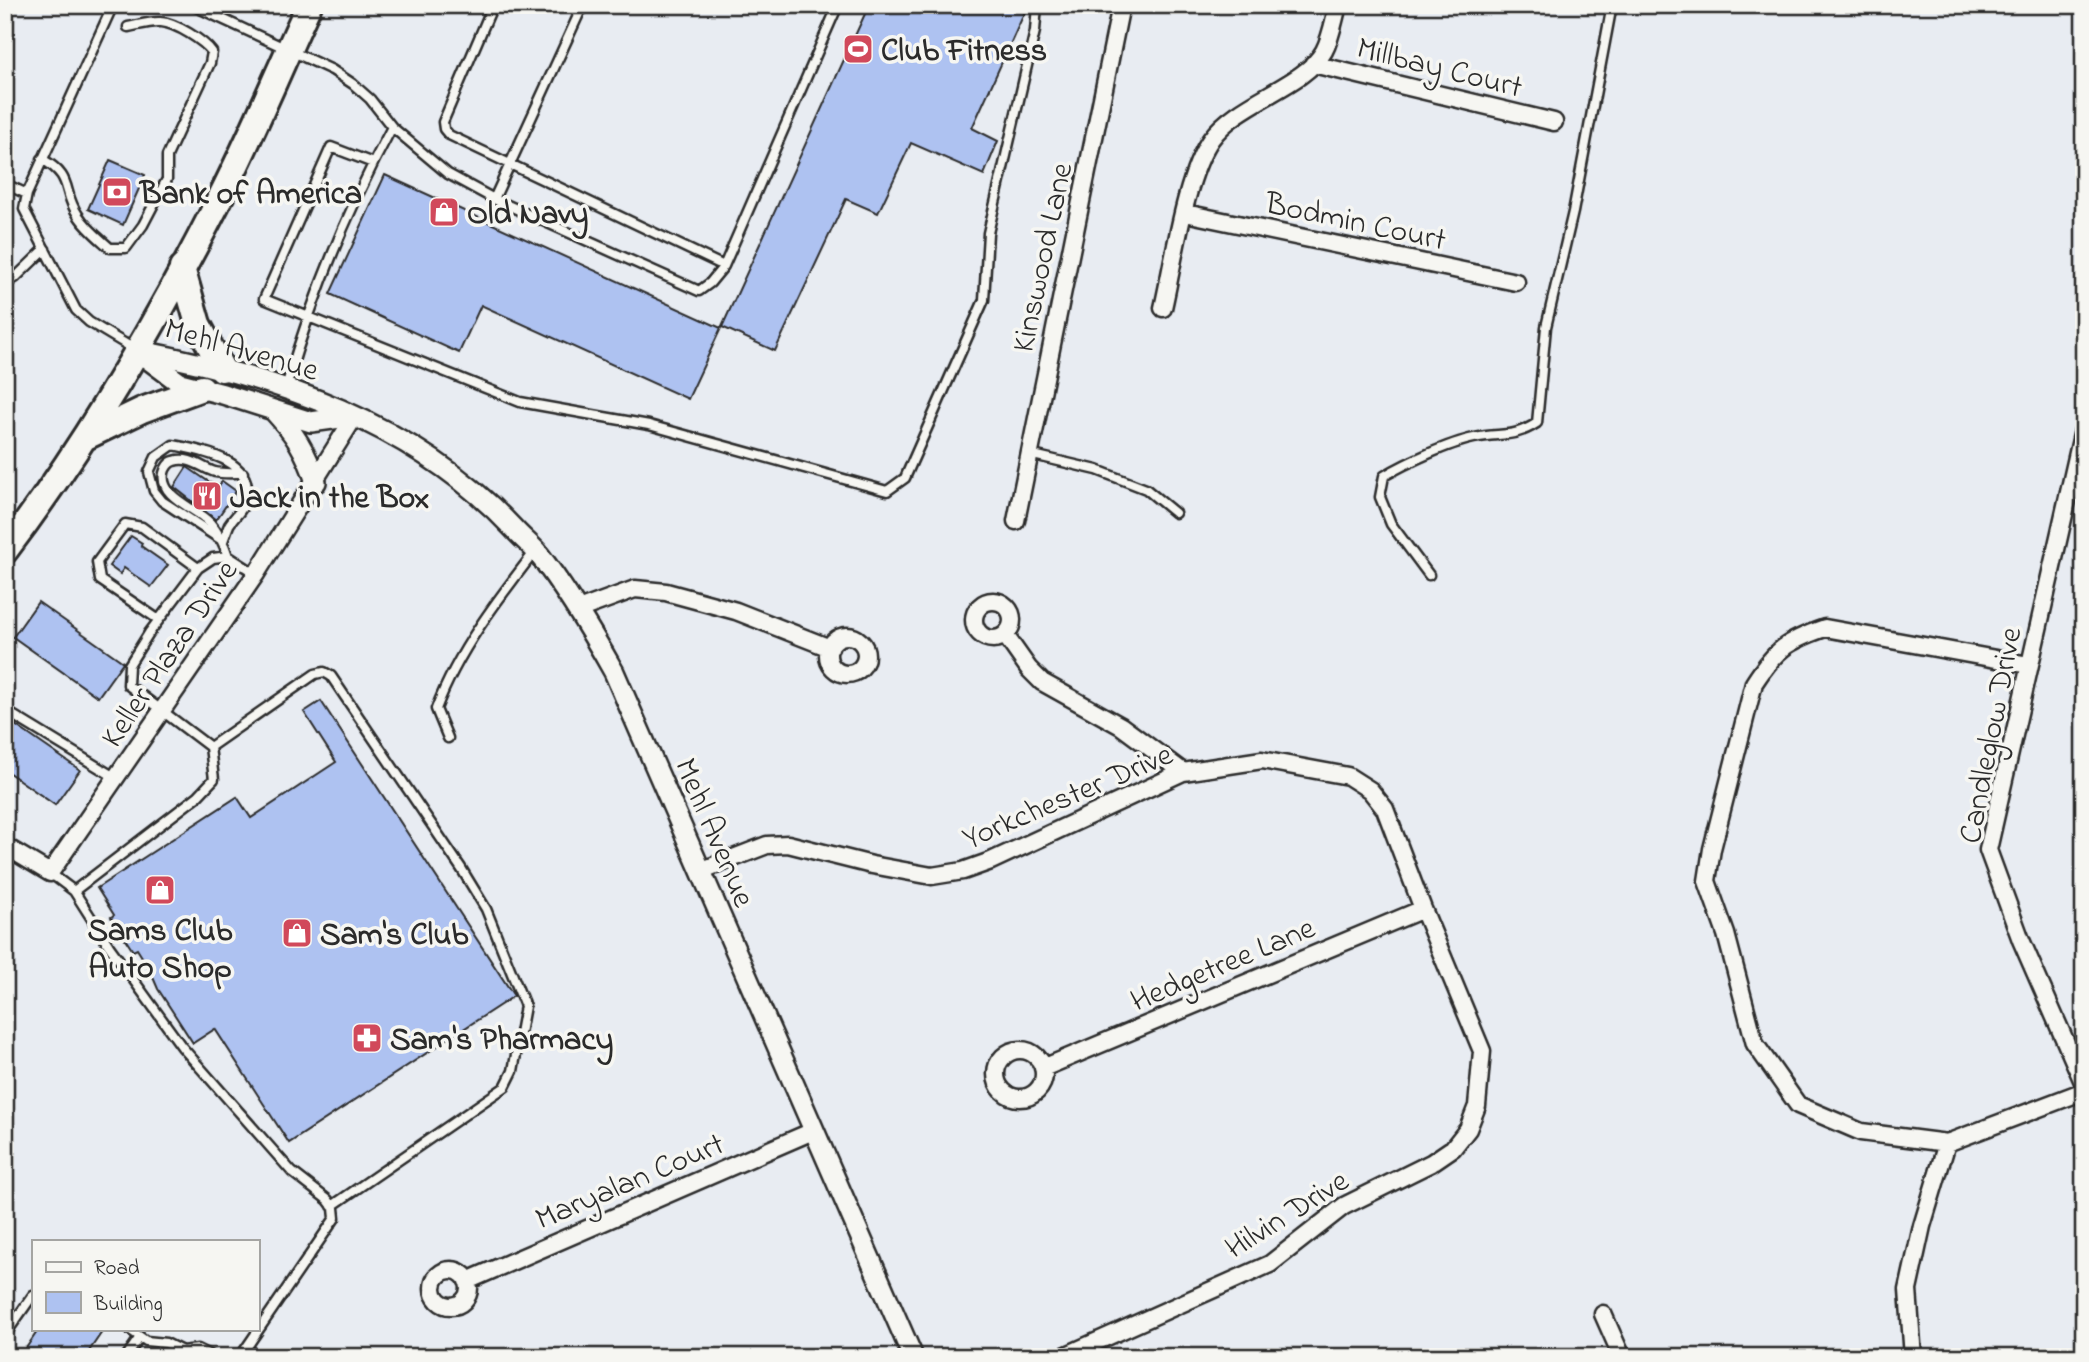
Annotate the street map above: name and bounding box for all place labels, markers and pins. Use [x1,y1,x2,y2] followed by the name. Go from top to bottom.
[881,29,1047,76] place label: Club Fitness
[841,32,875,66] sports icon: Club Fitness
[138,172,362,219] place label: Bank of America
[100,175,134,209] bank icon: Bank of America
[467,192,589,240] place label: Old Navy
[427,195,461,229] shop icon: Old Navy
[230,476,429,523] place label: Jack in the Box
[190,479,224,513] restaurant icon: Jack in the Box
[143,873,177,907] shop icon: Sams Club Auto Shop
[88,909,233,993] place label: Sams Club Auto Shop
[320,913,468,960] place label: Sam's Club
[280,916,314,950] shop icon: Sam's Club
[390,1018,614,1066] place label: Sam's Pharmacy
[350,1021,384,1055] pharmacy icon: Sam's Pharmacy

